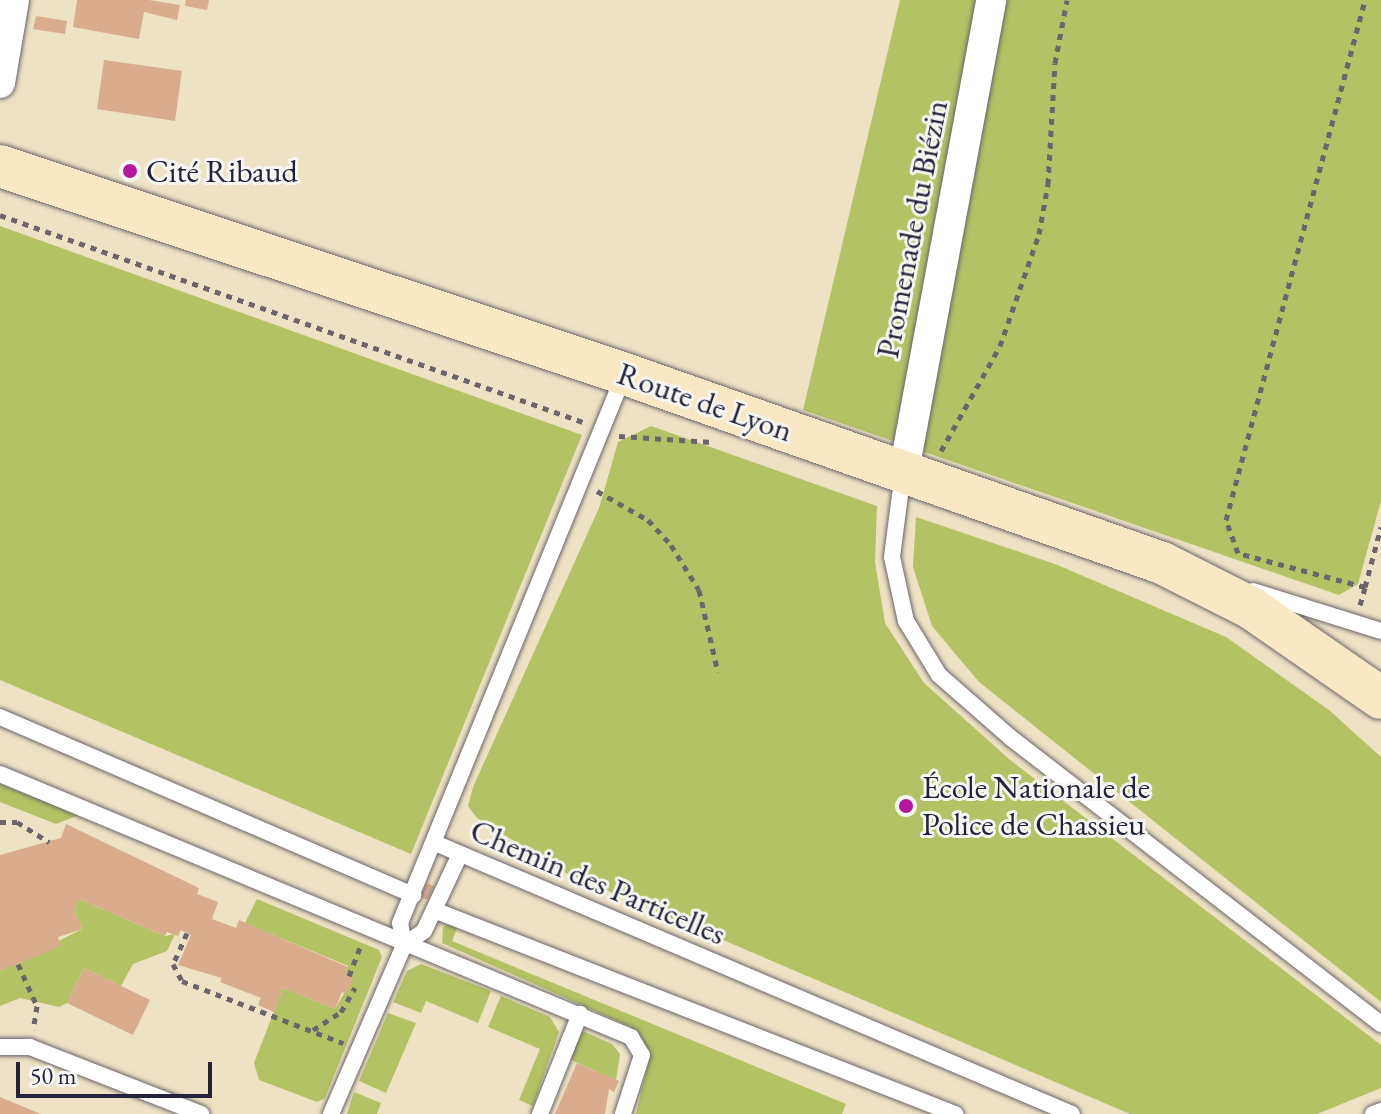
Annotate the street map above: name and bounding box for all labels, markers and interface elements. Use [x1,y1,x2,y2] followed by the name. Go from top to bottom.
[868,97,956,361] street label: Promenade du Biézin
[146,152,298,190] place label: Cité Ribaud
[121,162,139,180] marker: Cité Ribaud
[612,354,798,450] street label: Route de Lyon
[922,769,1150,844] place label: École Nationale de Police de Chassieu
[897,797,915,815] marker: École Nationale de Police de Chassieu
[465,811,731,953] street label: Chemin des Particelles
[20,1046,216,1096] scale bar
[30,1060,77,1091] text: 50 m

